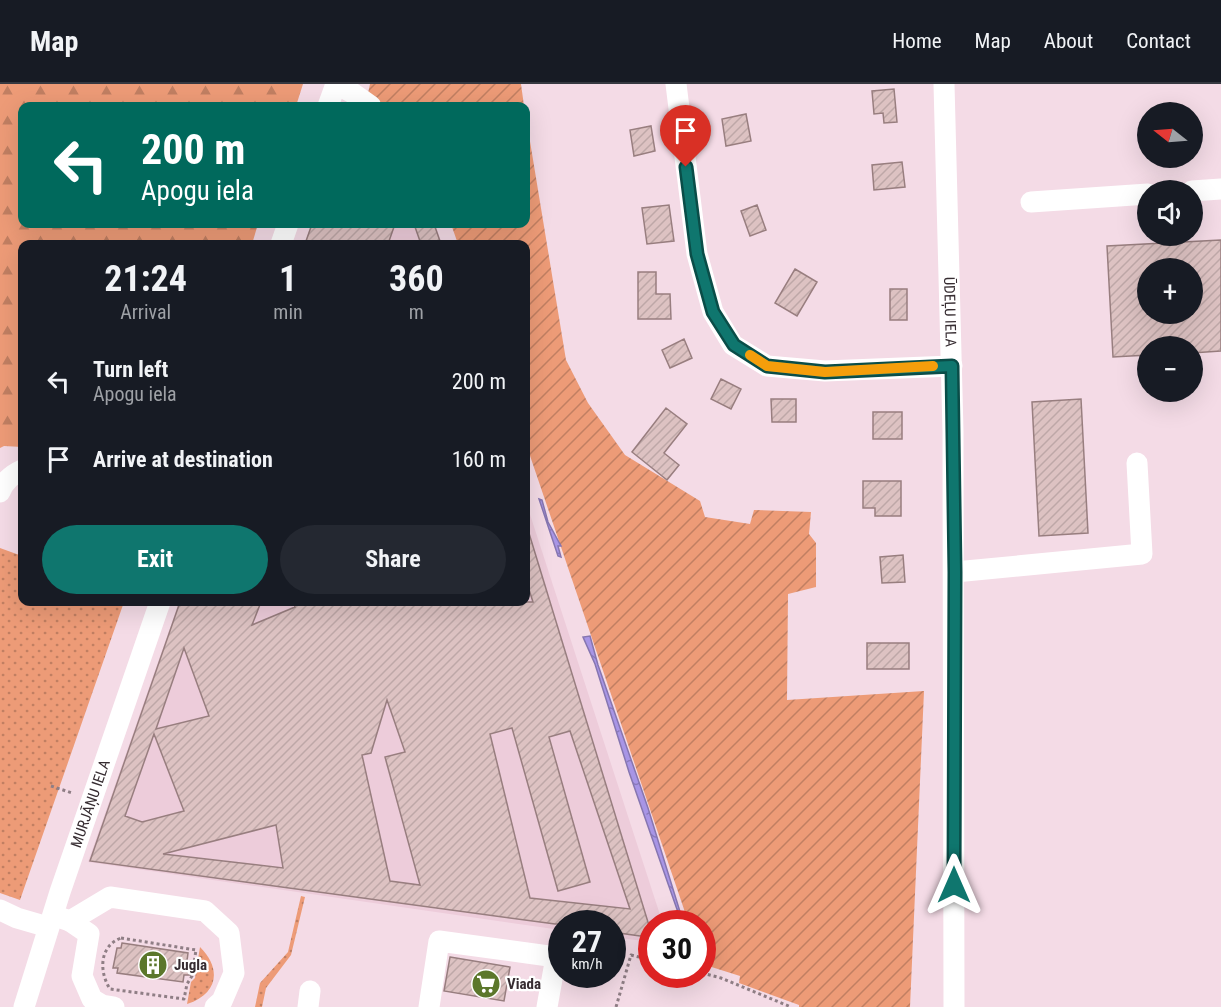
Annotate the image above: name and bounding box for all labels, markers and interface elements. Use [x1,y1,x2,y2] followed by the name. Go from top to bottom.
[30,25,78,58] text: Map
[892,29,942,53] text: Home
[975,29,1011,53] text: Map
[1044,29,1093,53] text: About
[1126,29,1191,53] text: Contact
[1137,102,1203,168] north arrow
[1137,102,1203,402] map controls
[660,105,711,167] pin
[669,114,702,147] icon: arrive
[141,125,246,174] text: 200 m
[42,126,120,204] icon: left
[141,175,254,207] text: Apogu iela
[1137,180,1203,246] button: sound
[104,258,187,300] text: 21:24
[279,258,297,300] text: 1
[389,258,444,300] text: 360
[1137,258,1203,324] button: +
[940,277,960,348] street label: ŪDEĻU IELA
[120,300,171,324] text: Arrival
[273,300,303,324] text: min
[409,300,424,324] text: m
[1137,336,1203,402] button: −
[93,357,168,382] text: Turn left
[42,365,75,398] icon: left
[452,369,506,394] text: 200 m
[93,382,177,406] text: Apogu iela
[42,443,75,476] icon: arrive
[93,447,273,472] text: Arrive at destination
[452,447,506,472] text: 160 m
[42,525,268,594] button: Exit
[280,525,506,594] button: Share
[67,757,114,850] street label: MURJĀŅU IELA
[922,853,986,917] position arrow
[638,910,716,988] speed limit sign: 30
[572,924,602,959] text: 27
[137,949,169,981] building icon: Jugla
[572,955,602,973] text: km/h
[174,956,207,974] place label: Jugla
[470,968,502,1000] supermarket icon: Viada
[507,975,541,993] place label: Viada

